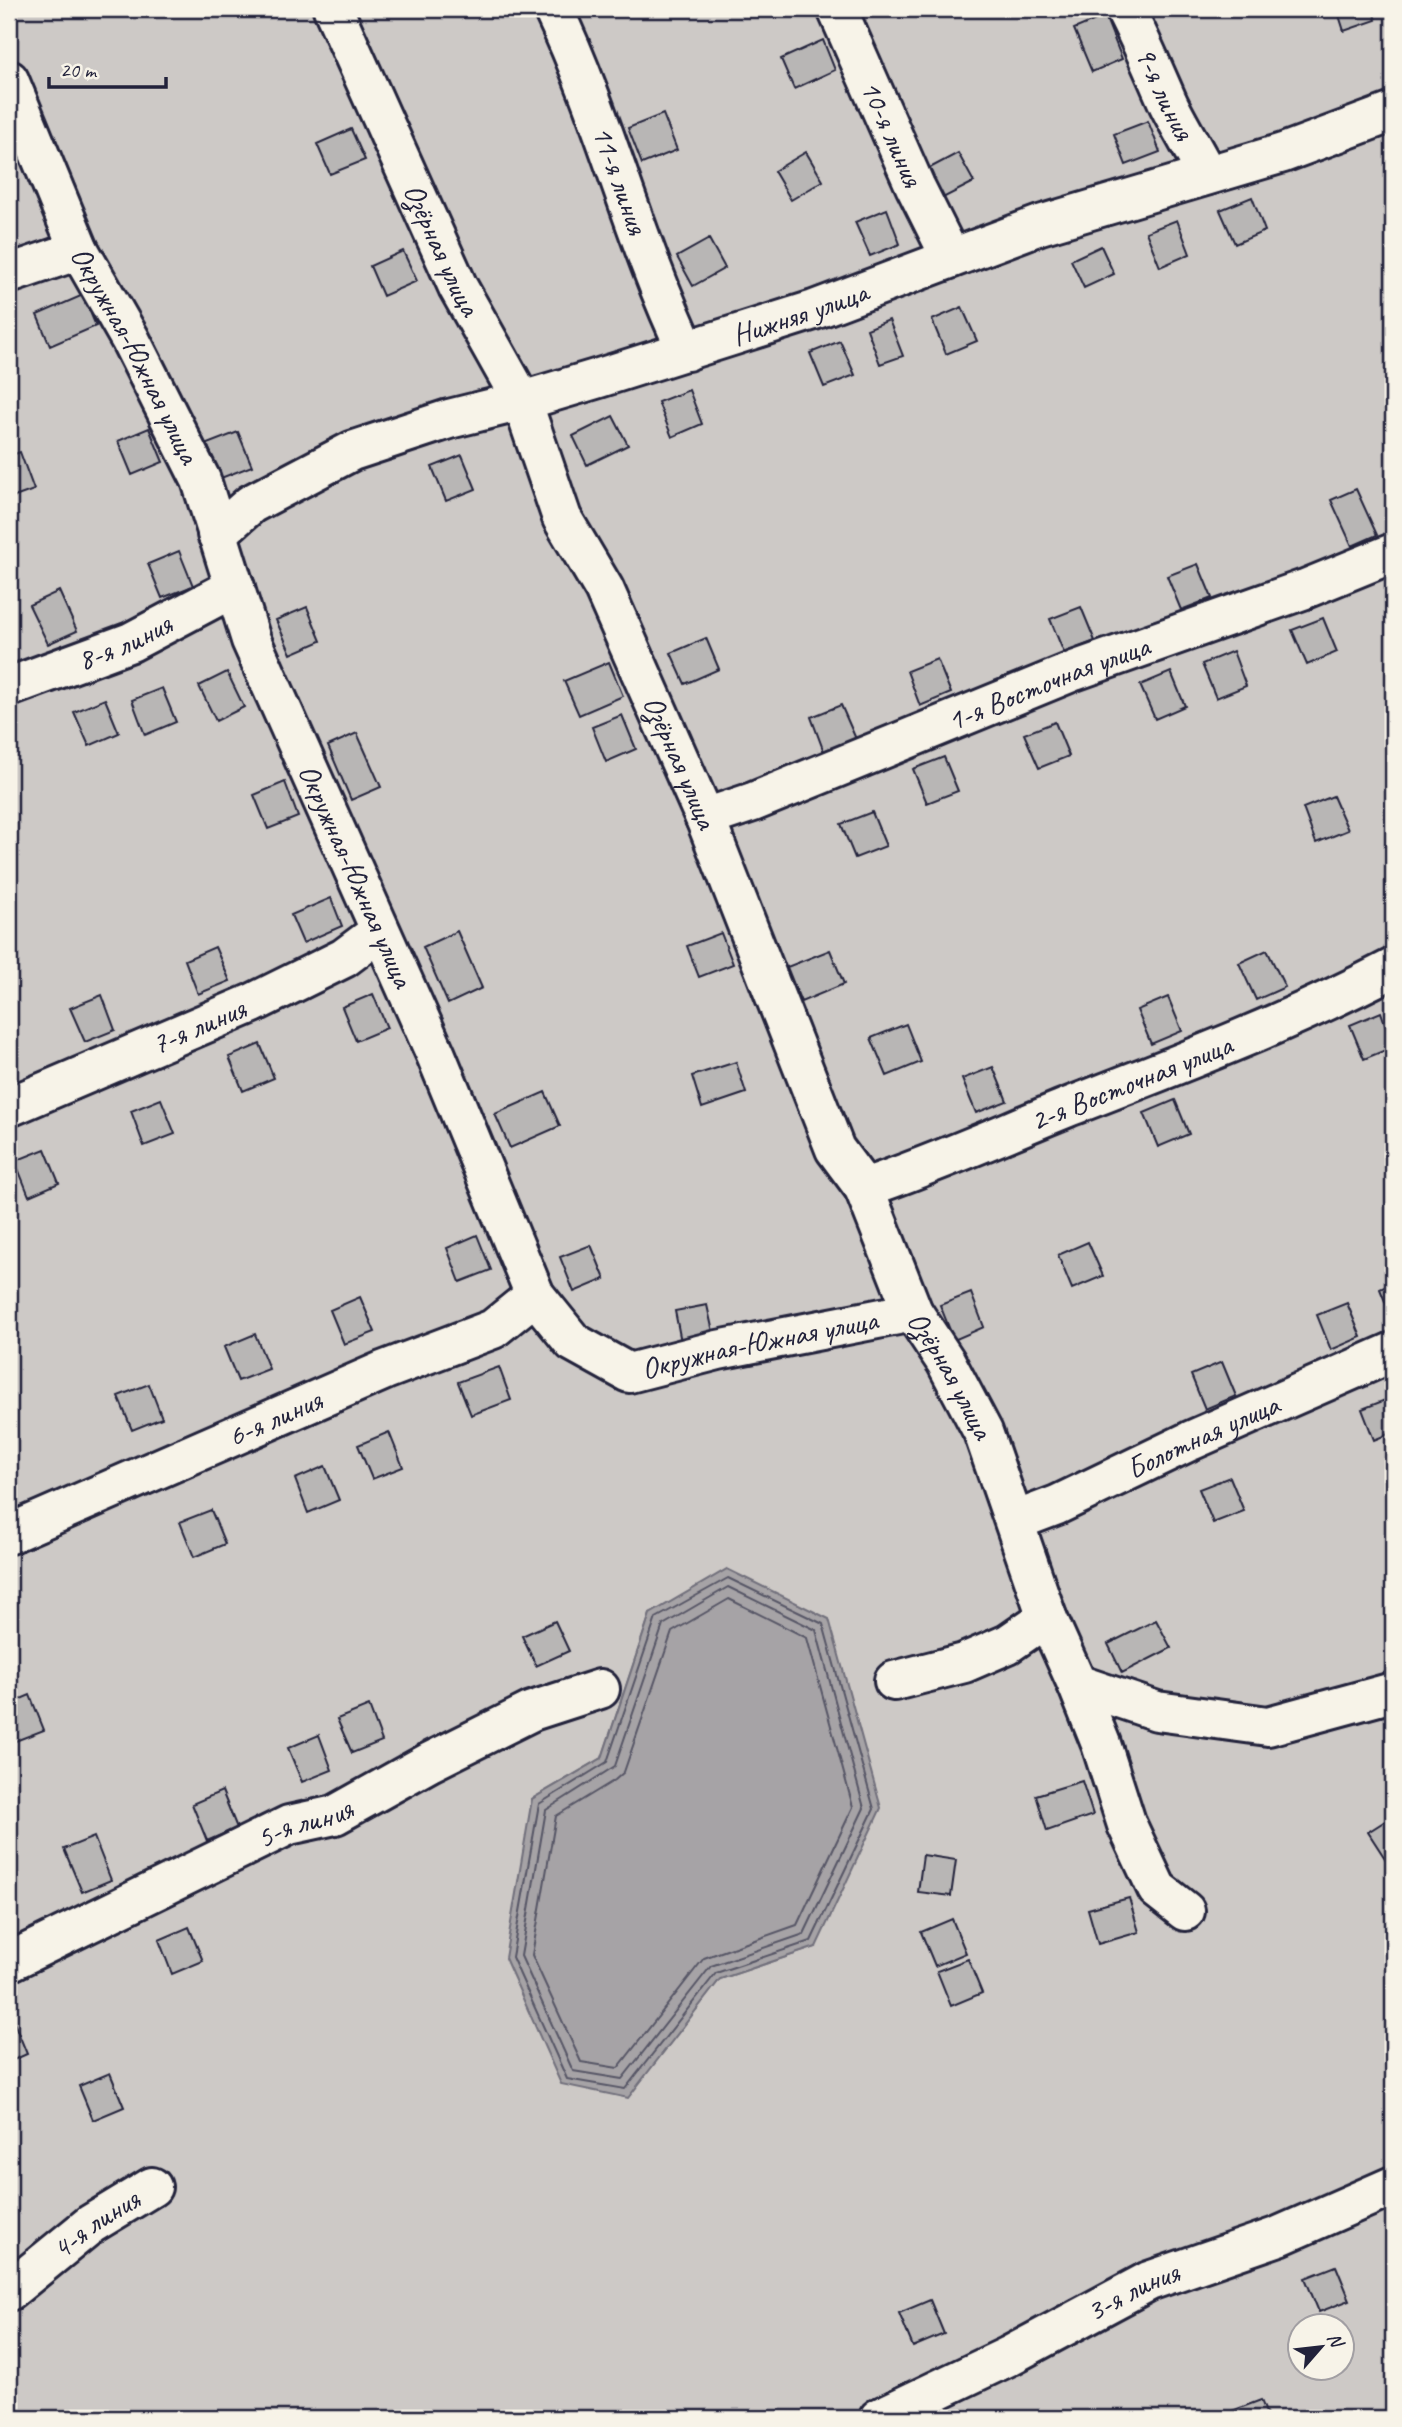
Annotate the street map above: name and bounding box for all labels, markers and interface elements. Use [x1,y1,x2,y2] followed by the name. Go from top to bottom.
[1127,40,1204,148] street label: 9-я линия
[49,46,166,90] scale bar
[60,57,98,83] text: 20 m
[852,74,932,194] street label: 10-я линия
[583,121,657,241] street label: 11-я линия
[395,177,490,324] street label: Озёрная улица
[62,240,209,471] street label: Окружная-Южная улица
[727,272,875,354] street label: Нижняя улица
[72,604,179,679] street label: 8-я линия
[942,626,1156,740] street label: 1-я Восточная улица
[634,690,727,836] street label: Озёрная улица
[290,758,423,995] street label: Окружная-Южная улица
[146,989,252,1063] street label: 7-я линия
[1024,1025,1239,1140] street label: 2-я Восточная улица
[637,1300,883,1388] street label: Окружная-Южная улица
[899,1304,1003,1447] street label: Озёрная улица
[222,1380,329,1455] street label: 6-я линия
[1120,1385,1287,1488] street label: Болотная улица
[250,1789,361,1857] street label: 5-я линия
[44,2179,148,2267] street label: 4-я линия
[1080,2253,1185,2330] street label: 3-я линия
[1286,2312,1356,2382] north arrow
[1322,2329,1350,2353] text: N

